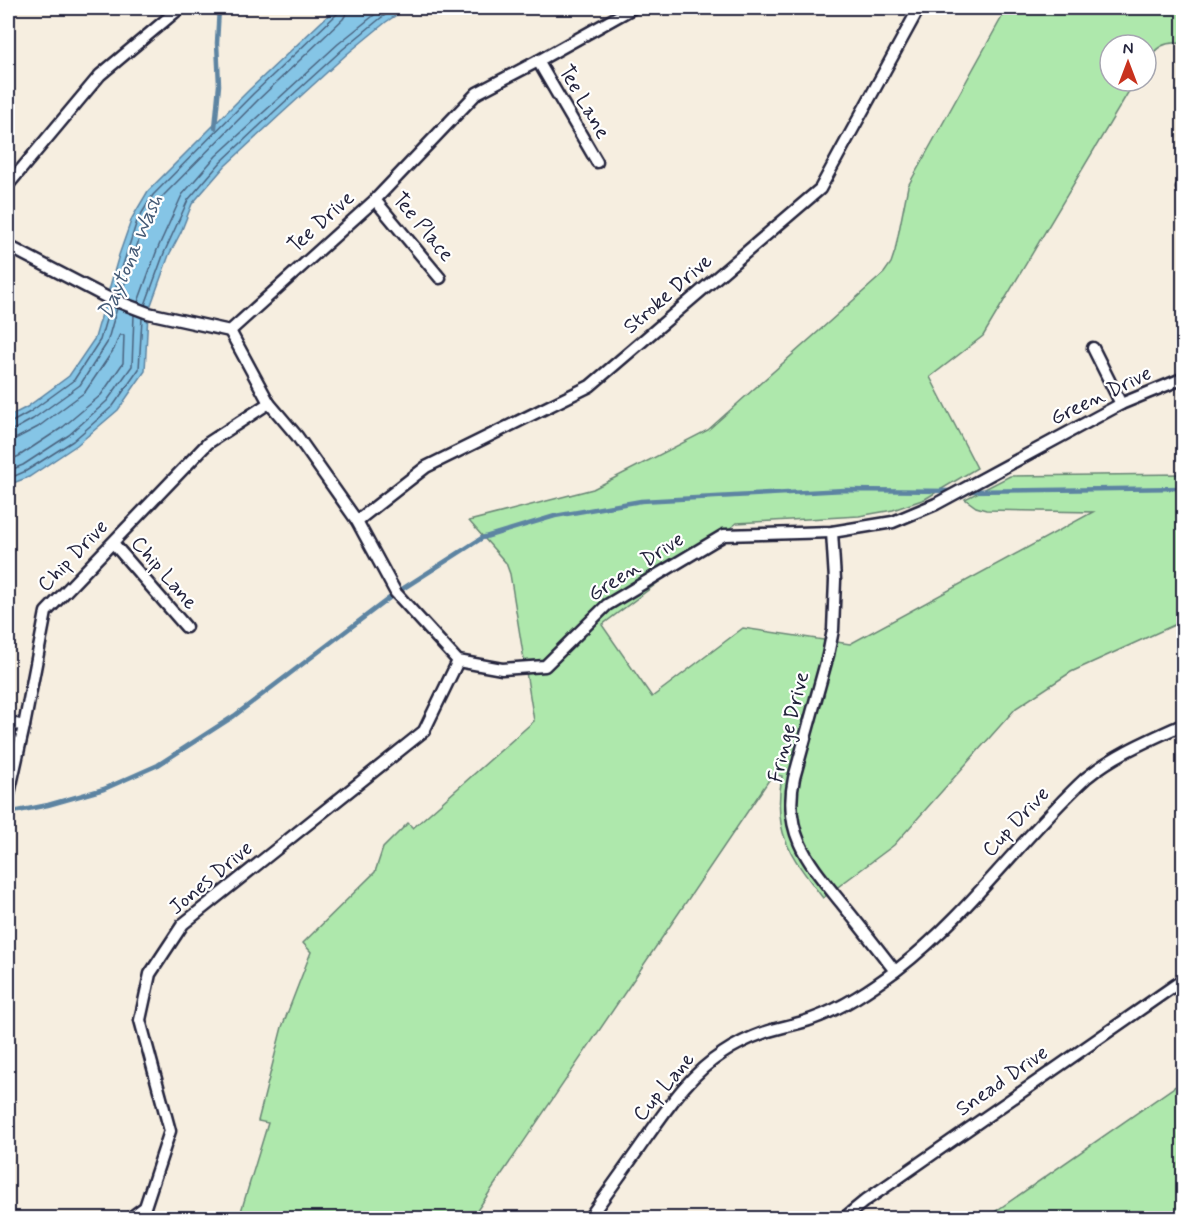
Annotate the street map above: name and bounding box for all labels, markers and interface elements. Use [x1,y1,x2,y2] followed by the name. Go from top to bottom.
[1098,33,1158,93] north arrow
[1123,39,1133,60] text: N
[552,60,616,144] street label: Tee Lane
[282,185,360,259] street label: Tee Drive
[386,186,460,268] street label: Tee Place
[92,190,170,324] water label: Daytona Wash
[617,247,719,341] street label: Stroke Drive
[1046,359,1156,433] street label: Green Drive
[31,514,115,598] street label: Chip Drive
[583,525,689,609] street label: Green Drive
[124,530,204,616] street label: Chip Lane
[762,669,816,785] street label: Fringe Drive
[976,781,1056,863] street label: Cup Drive
[163,835,259,921] street label: Jones Drive
[950,1039,1054,1123] street label: Snead Drive
[627,1046,701,1128] street label: Cup Lane

